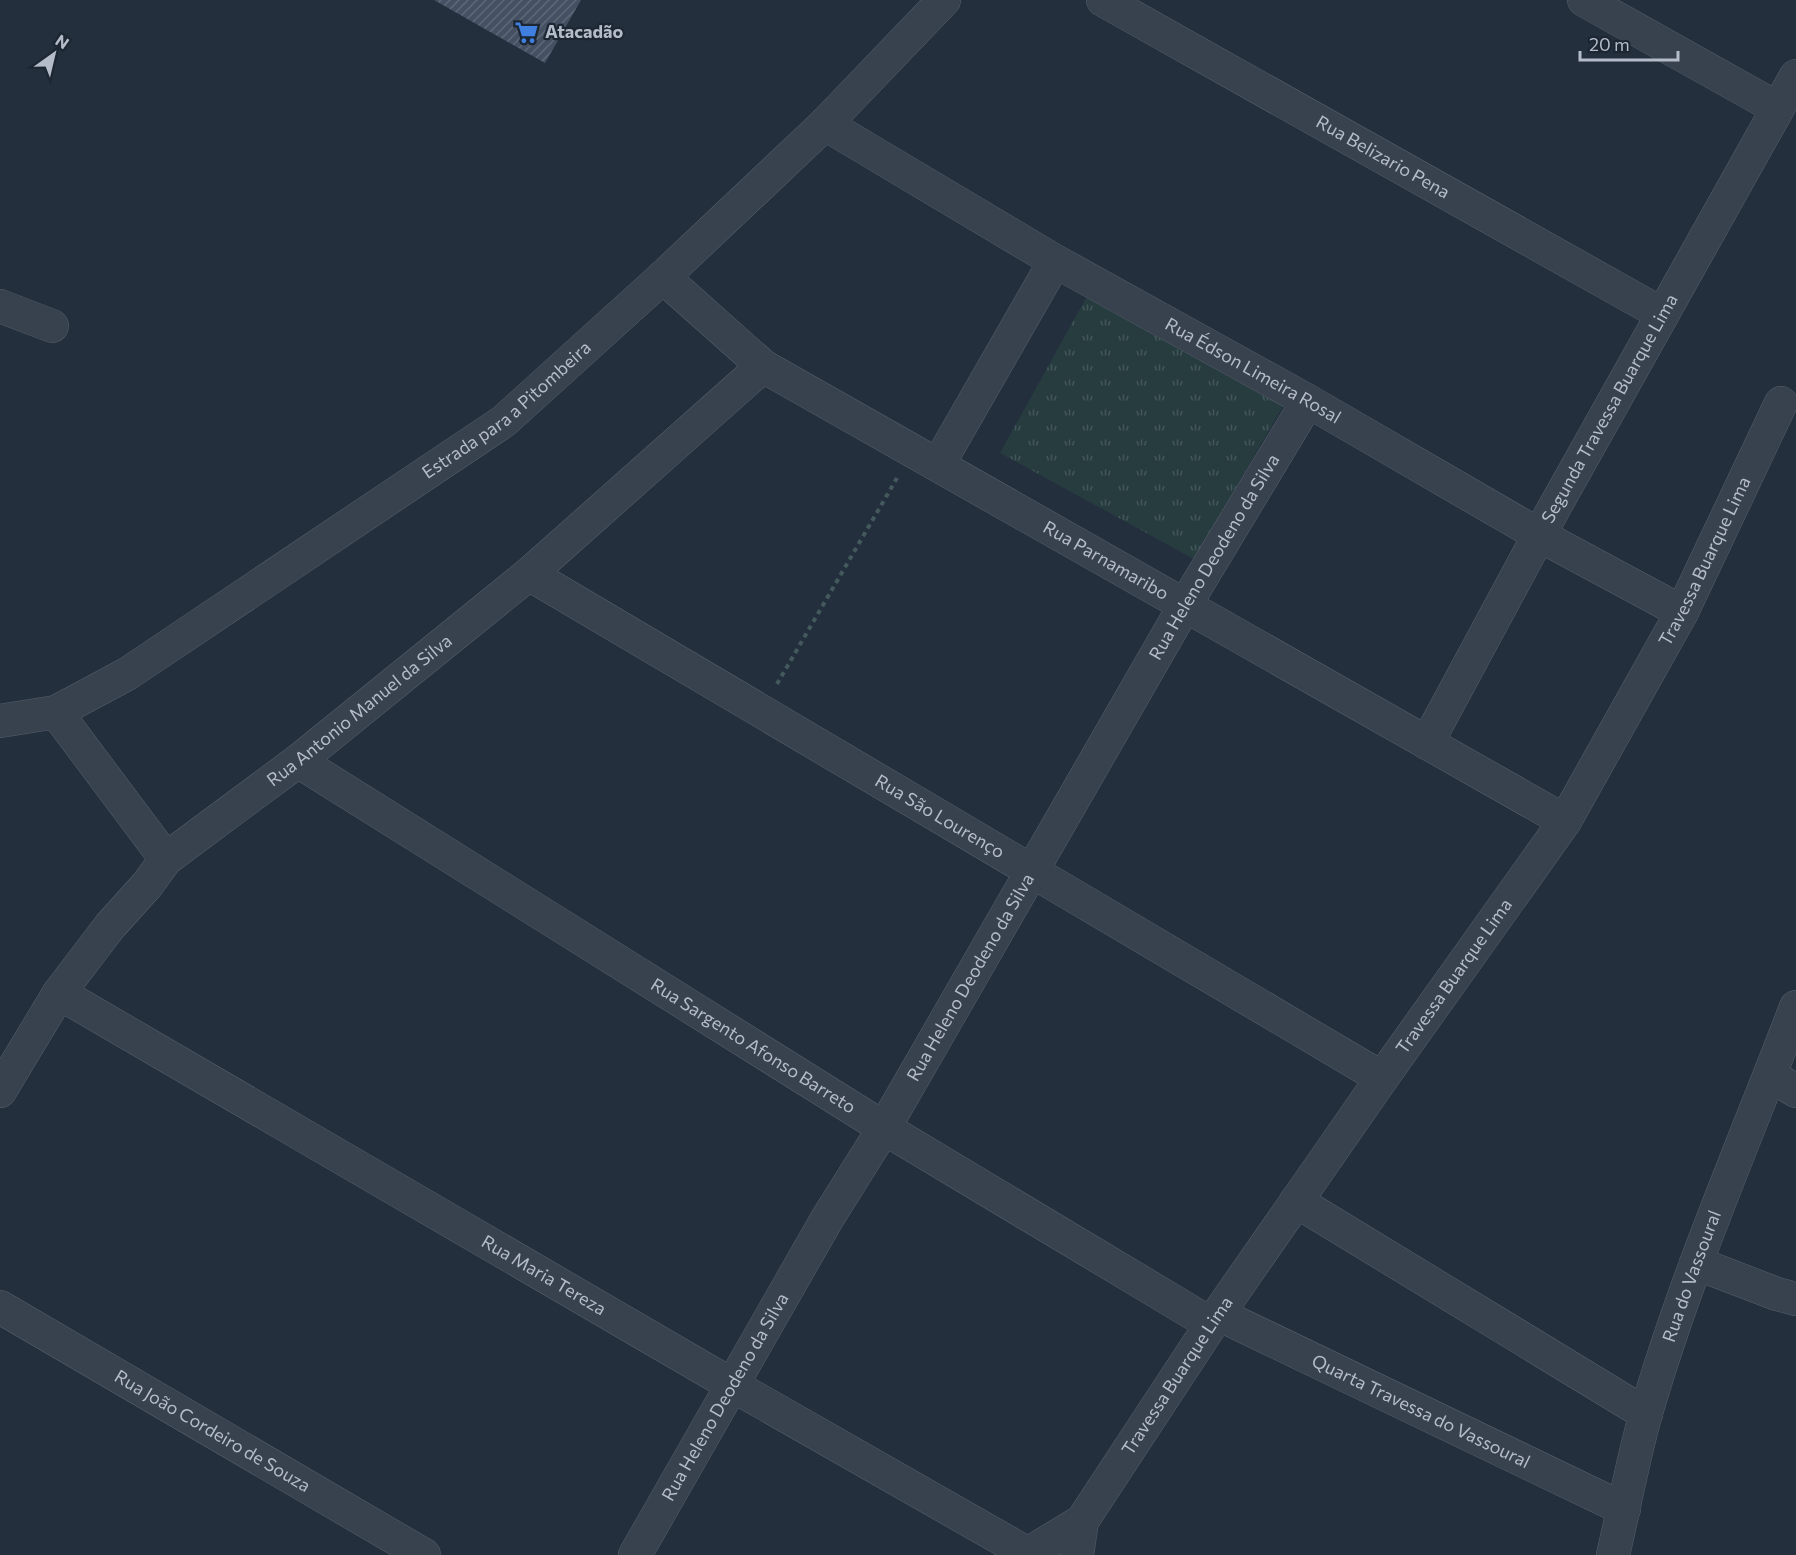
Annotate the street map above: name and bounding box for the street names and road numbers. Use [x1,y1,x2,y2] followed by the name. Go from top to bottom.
[1313,110,1454,203] street label: Rua Belizario Pena
[1536,290,1682,527] street label: Segunda Travessa Buarque Lima
[1162,312,1345,428] street label: Rua Édson Limeira Rosal
[418,336,595,483] street label: Estrada para a Pitombeira
[1144,450,1284,664] street label: Rua Heleno Deodeno da Silva
[1653,473,1755,649] street label: Travessa Buarque Lima
[1040,515,1173,604] street label: Rua Parnamaribo
[262,629,456,790] street label: Rua Antonio Manuel da Silva
[871,769,1009,863] street label: Rua São Lourenço
[901,869,1038,1085] street label: Rua Heleno Deodeno da Silva
[1391,894,1516,1058] street label: Travessa Buarque Lima
[647,973,860,1118] street label: Rua Sargento Afonso Barreto
[1657,1207,1725,1345] street label: Rua do Vassoural
[478,1230,611,1319] street label: Rua Maria Tereza
[656,1289,793,1504] street label: Rua Heleno Deodeno da Silva
[1116,1292,1237,1459] street label: Travessa Buarque Lima
[1309,1349,1534,1472] street label: Quarta Travessa do Vassoural
[111,1364,315,1496] street label: Rua João Cordeiro de Souza

